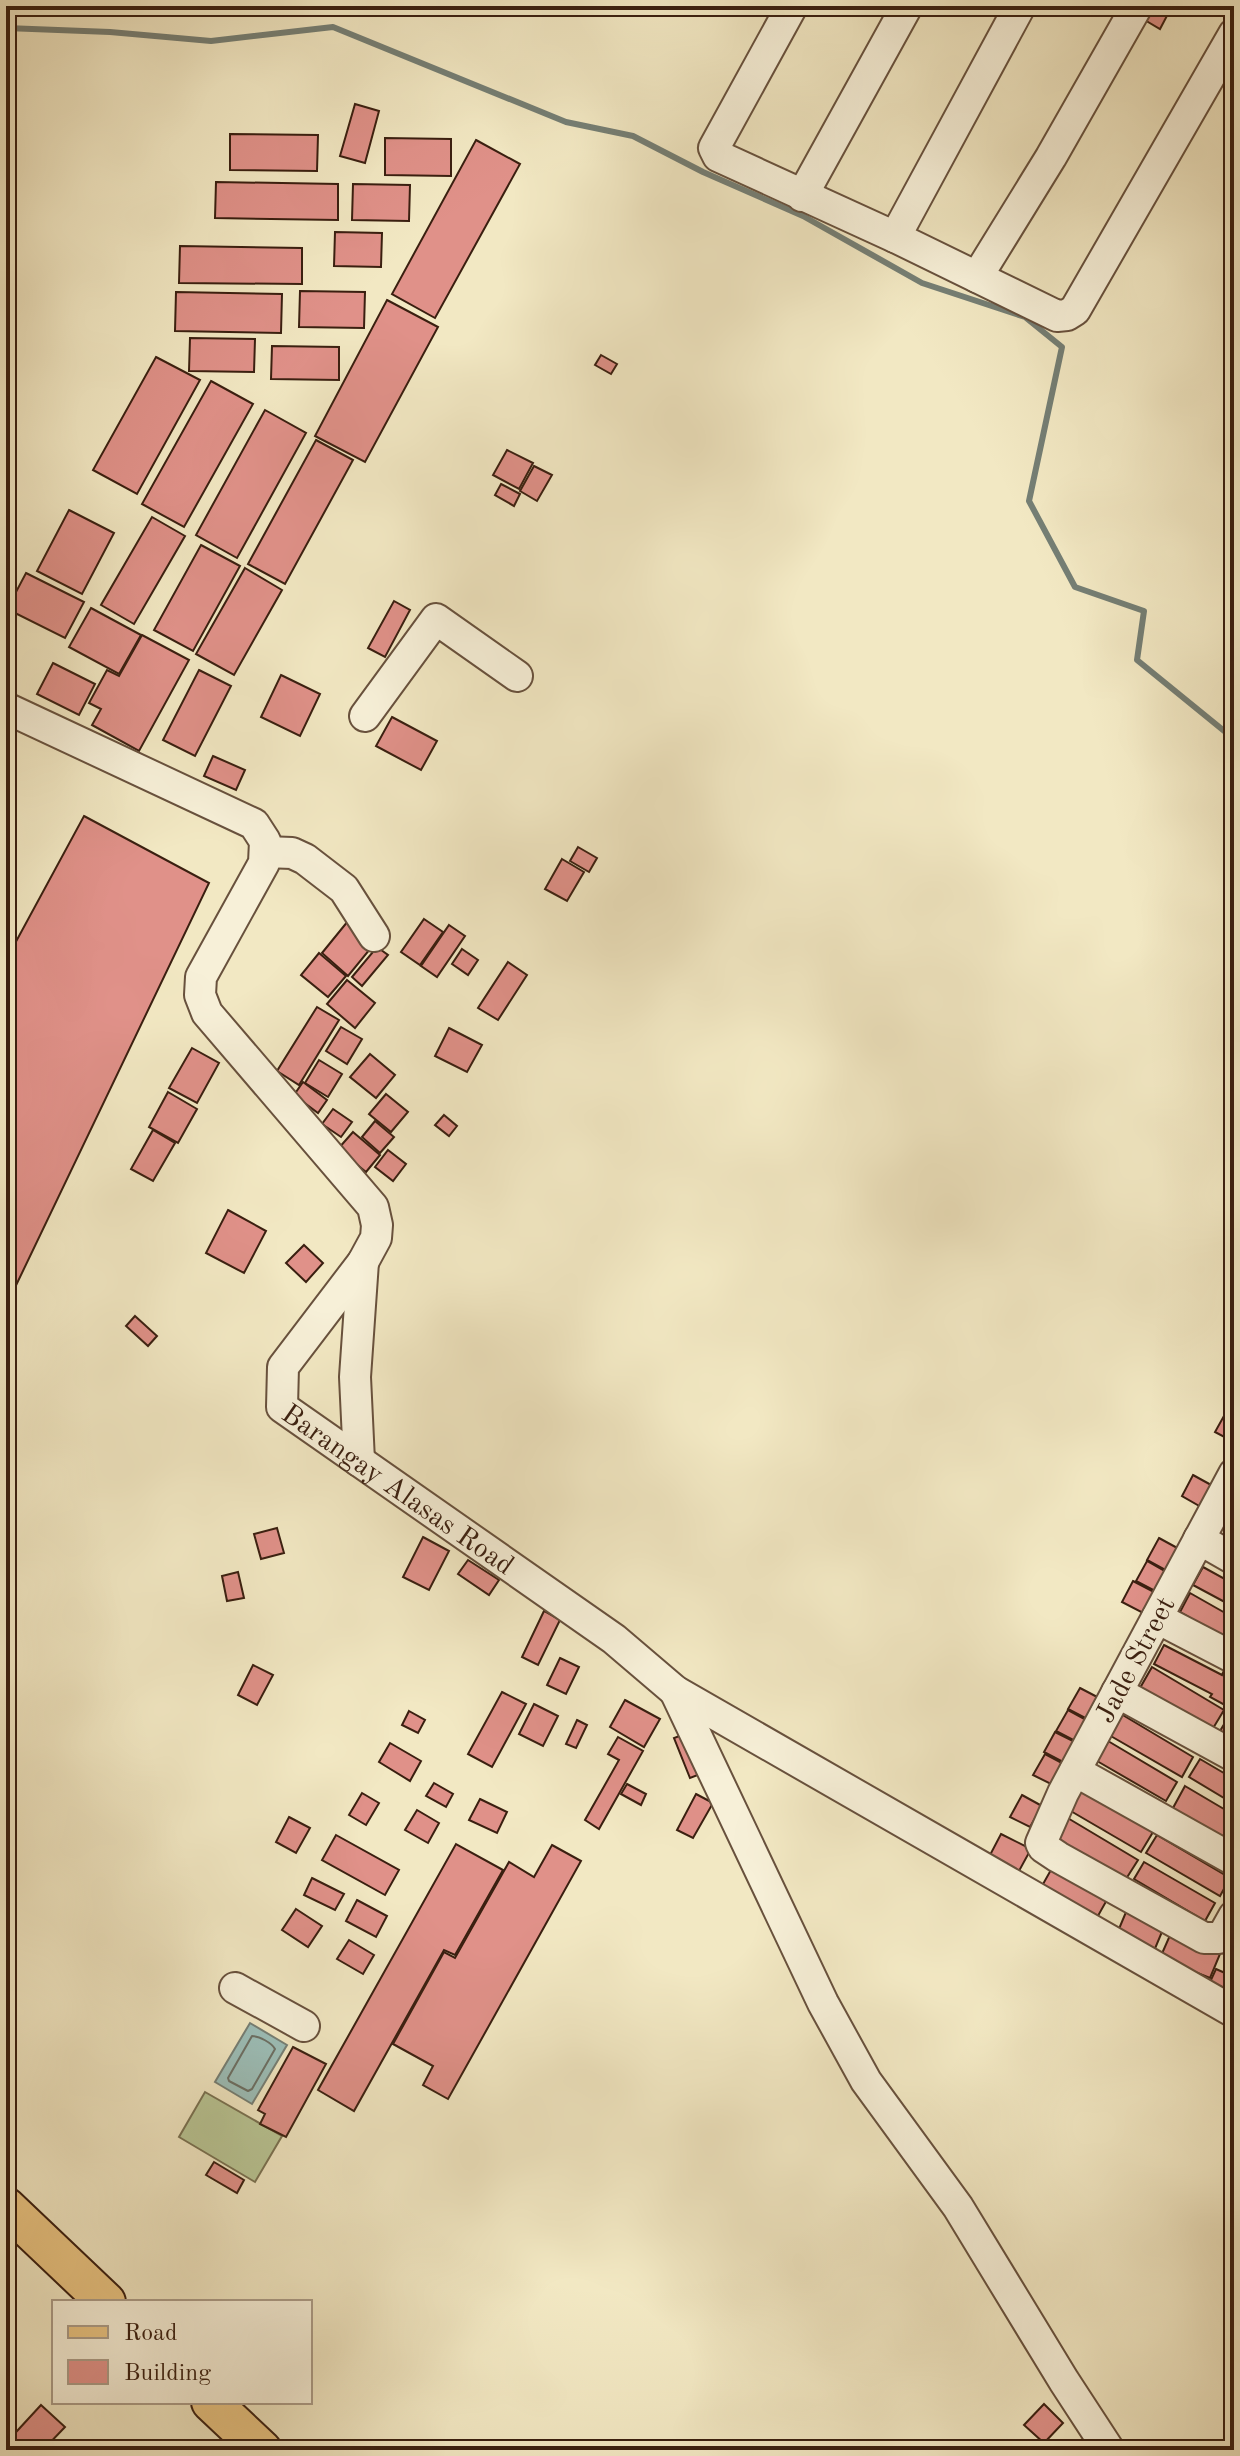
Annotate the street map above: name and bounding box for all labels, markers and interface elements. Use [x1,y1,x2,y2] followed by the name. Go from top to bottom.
[276,1400,518,1581] street label: Barangay Alasas Road
[1092,1593,1182,1728] street label: Jade Street
[52,2300,312,2404] legend
[124,2322,177,2346] text: Road
[124,2362,211,2386] text: Building

